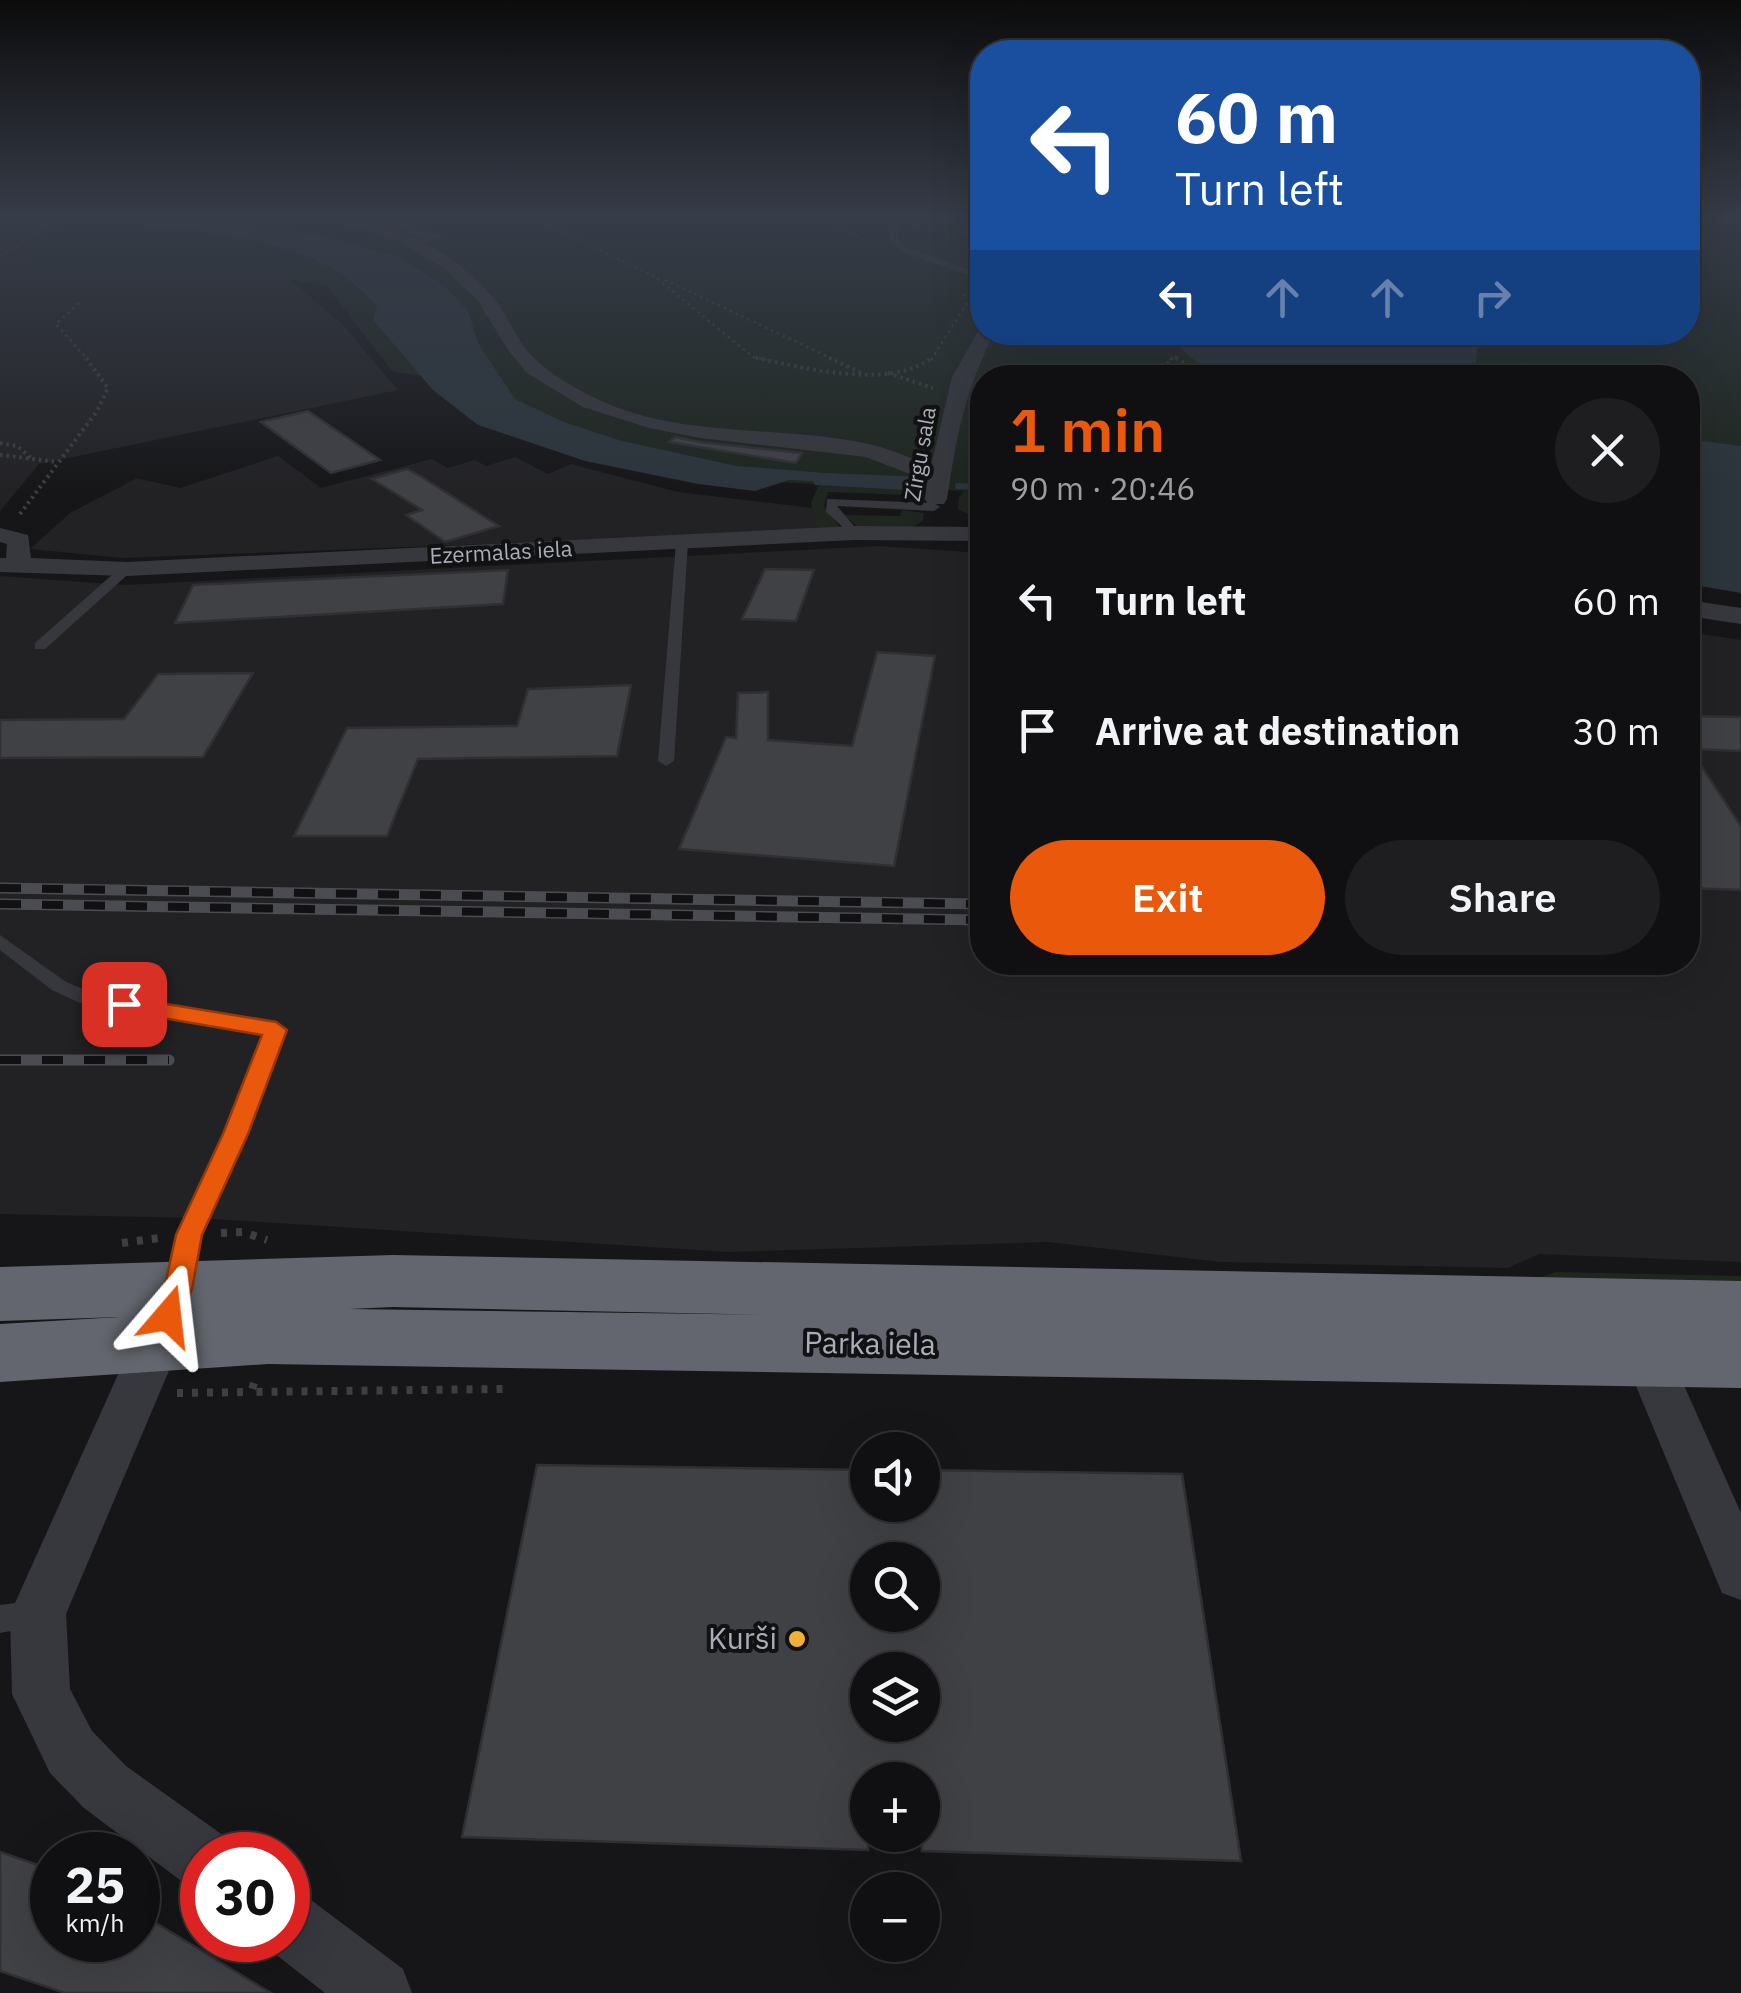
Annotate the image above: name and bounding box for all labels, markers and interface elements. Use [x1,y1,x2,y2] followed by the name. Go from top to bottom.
[1175,71,1338,162] text: 60 m
[1010,80,1140,210] icon: left
[1175,159,1344,217] text: Turn left
[1150,270,1205,325] icon: left
[1255,270,1310,325] icon: ahead
[1360,270,1415,325] icon: ahead
[1465,270,1520,325] icon: right
[1010,390,1165,469] text: 1 min
[1555,398,1660,503] button: close
[897,404,942,503] street label: Zirgu sala
[1010,467,1196,509] text: 90 m · 20:46
[429,533,573,570] street label: Ezermalas iela
[1010,573,1065,628] icon: left
[1095,576,1246,625] text: Turn left
[1572,576,1660,625] text: 60 m
[1010,703,1065,758] icon: arrive
[1095,706,1460,755] text: Arrive at destination
[1572,706,1660,755] text: 30 m
[1010,840,1325,955] button: Exit
[1345,840,1660,955] button: Share
[82,962,167,1047] pin
[97,977,152,1032] icon: arrive
[116,1264,220,1368] position arrow
[804,1322,936,1363] street label: Parka iela
[850,1432,940,1962] map controls
[850,1432,940,1522] button: sound
[850,1542,940,1632] button: search
[708,1618,777,1657] place label: Kurši
[786,1628,808,1650] marker: Kurši
[850,1652,940,1742] button: layers
[850,1762,940,1852] button: +
[180,1832,310,1962] speed limit sign: 30
[65,1852,125,1917] text: 25
[850,1872,940,1962] button: −
[66,1906,124,1939] text: km/h

